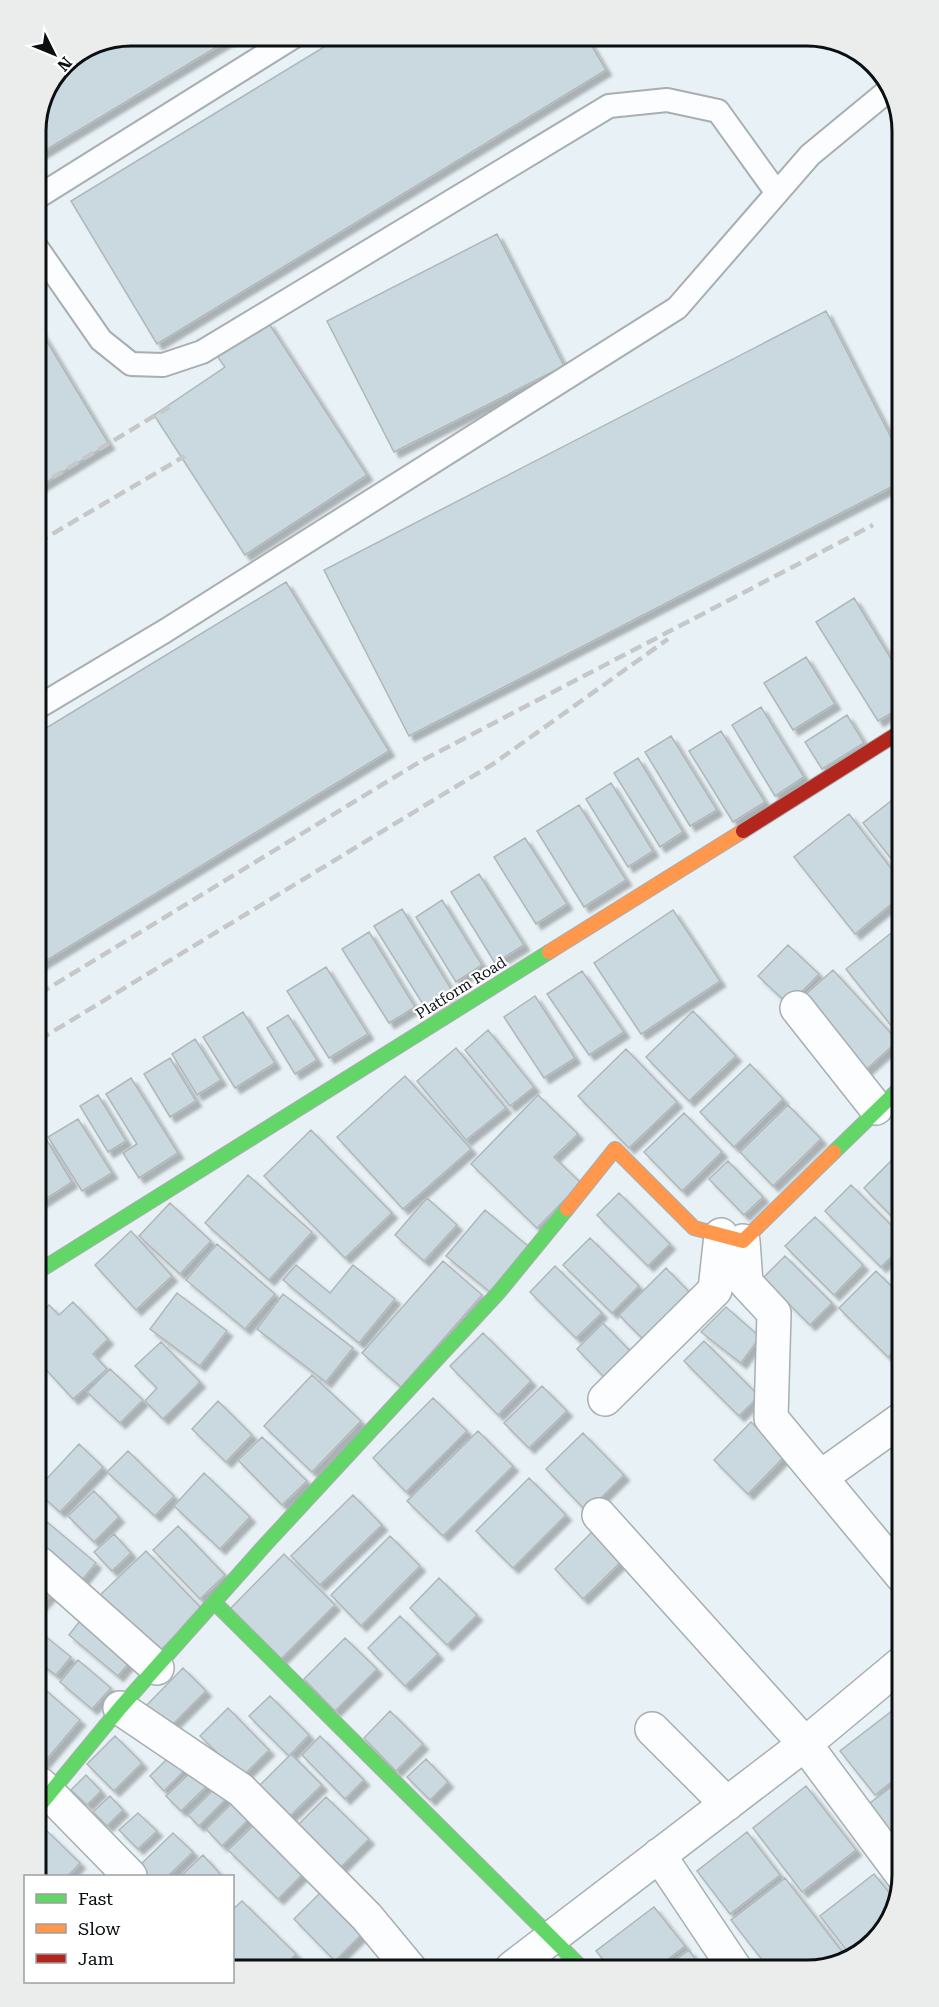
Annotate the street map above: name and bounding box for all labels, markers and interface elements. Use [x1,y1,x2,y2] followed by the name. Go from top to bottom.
[24,24,84,84] north arrow
[53,53,76,75] text: N
[412,953,510,1023] street label: Platform Road
[24,1875,234,1983] legend
[78,1888,113,1909] text: Fast
[78,1918,120,1939] text: Slow
[78,1948,114,1969] text: Jam

